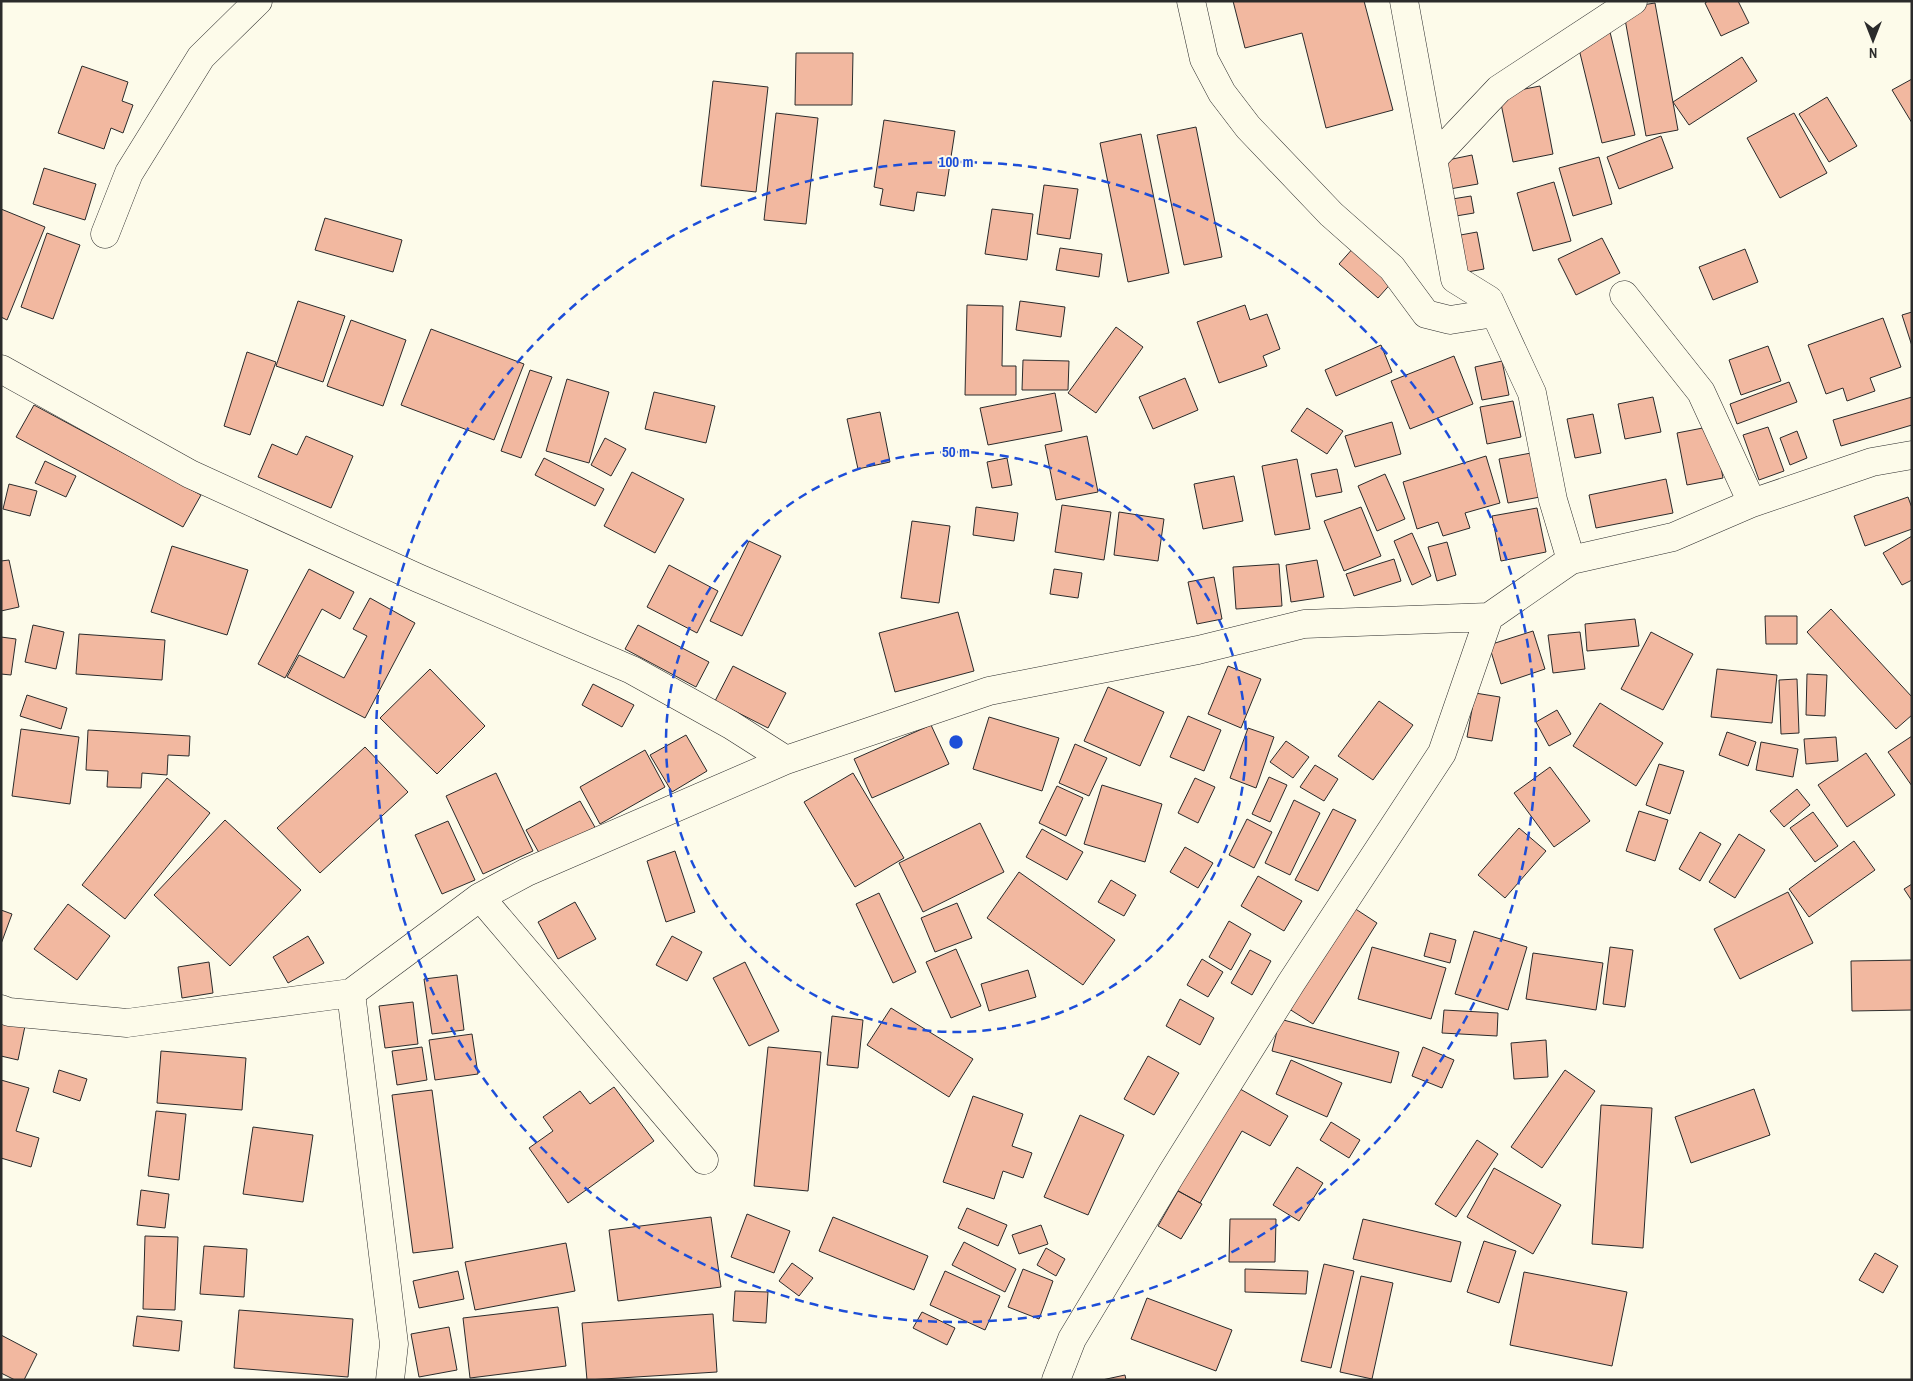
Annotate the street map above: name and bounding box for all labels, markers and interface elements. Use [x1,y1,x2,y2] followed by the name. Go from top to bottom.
[1848,15,1898,65] north arrow
[1869,44,1877,62] text: N
[939,151,973,172] text: 100 m
[942,441,970,462] text: 50 m
[947,733,965,751] centre of rings

